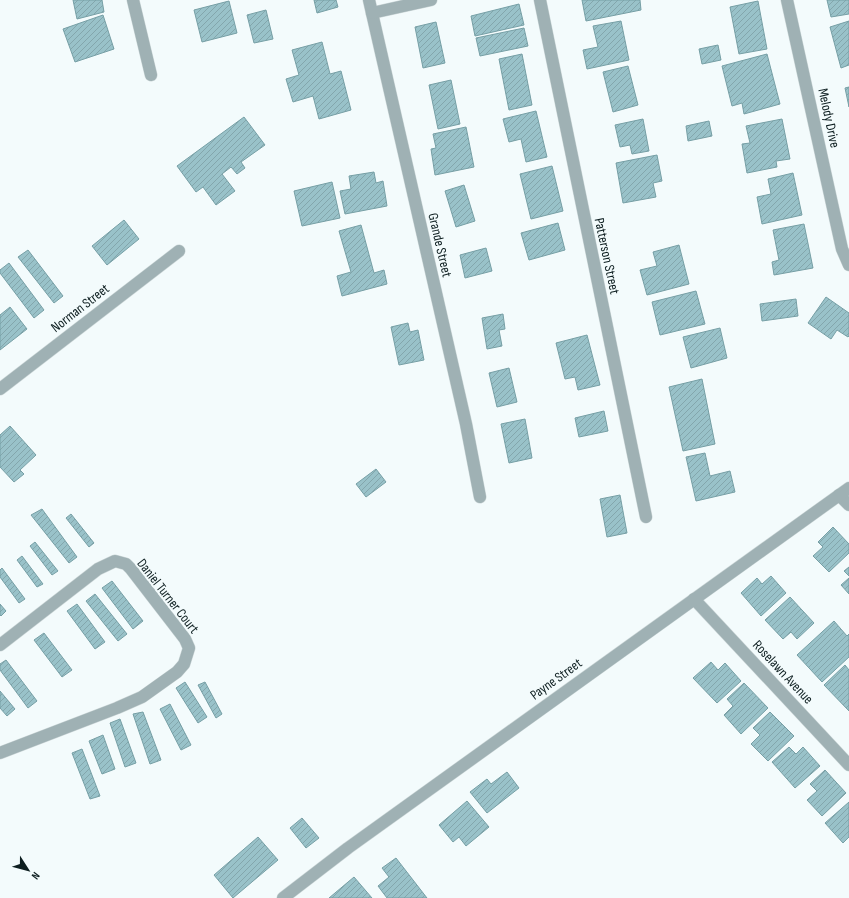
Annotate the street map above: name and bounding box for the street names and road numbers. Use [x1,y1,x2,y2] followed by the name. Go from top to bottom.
[814,87,844,149] street label: Melody Drive
[424,211,456,279] street label: Grande Street
[591,216,623,296] street label: Patterson Street
[48,280,112,336] street label: Norman Street
[133,555,203,637] street label: Daniel Turner Court
[749,637,817,707] street label: Roselawn Avenue
[527,655,585,703] street label: Payne Street

